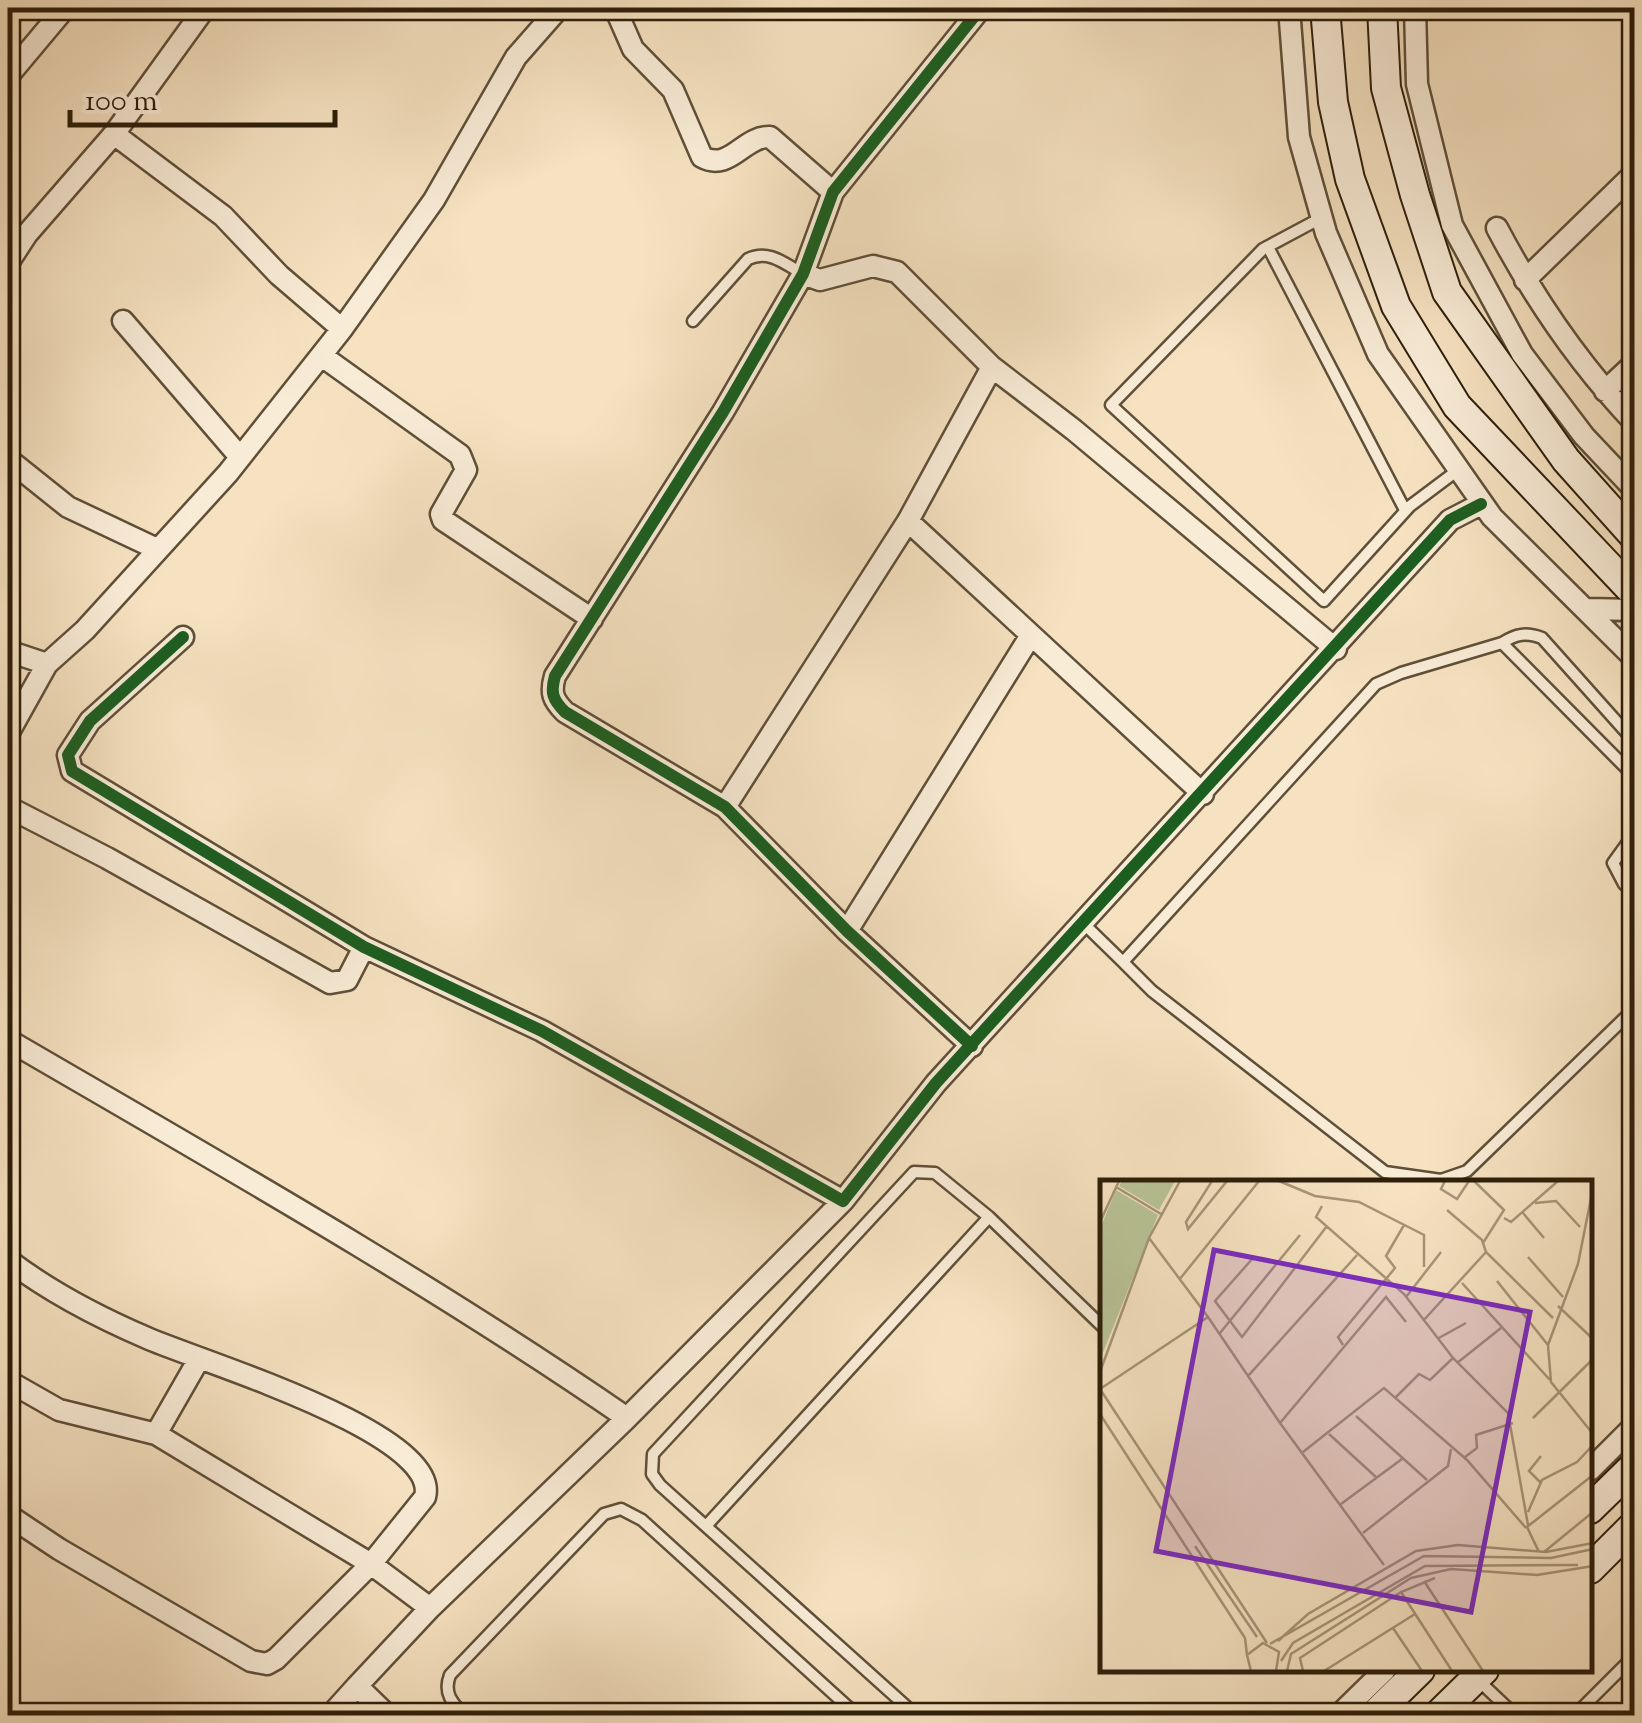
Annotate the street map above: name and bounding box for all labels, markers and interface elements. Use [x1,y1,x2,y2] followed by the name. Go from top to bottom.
[70,65,335,127] scale bar
[85,81,158,124] text: 100 m
[1100,1180,1592,1673] inset map

